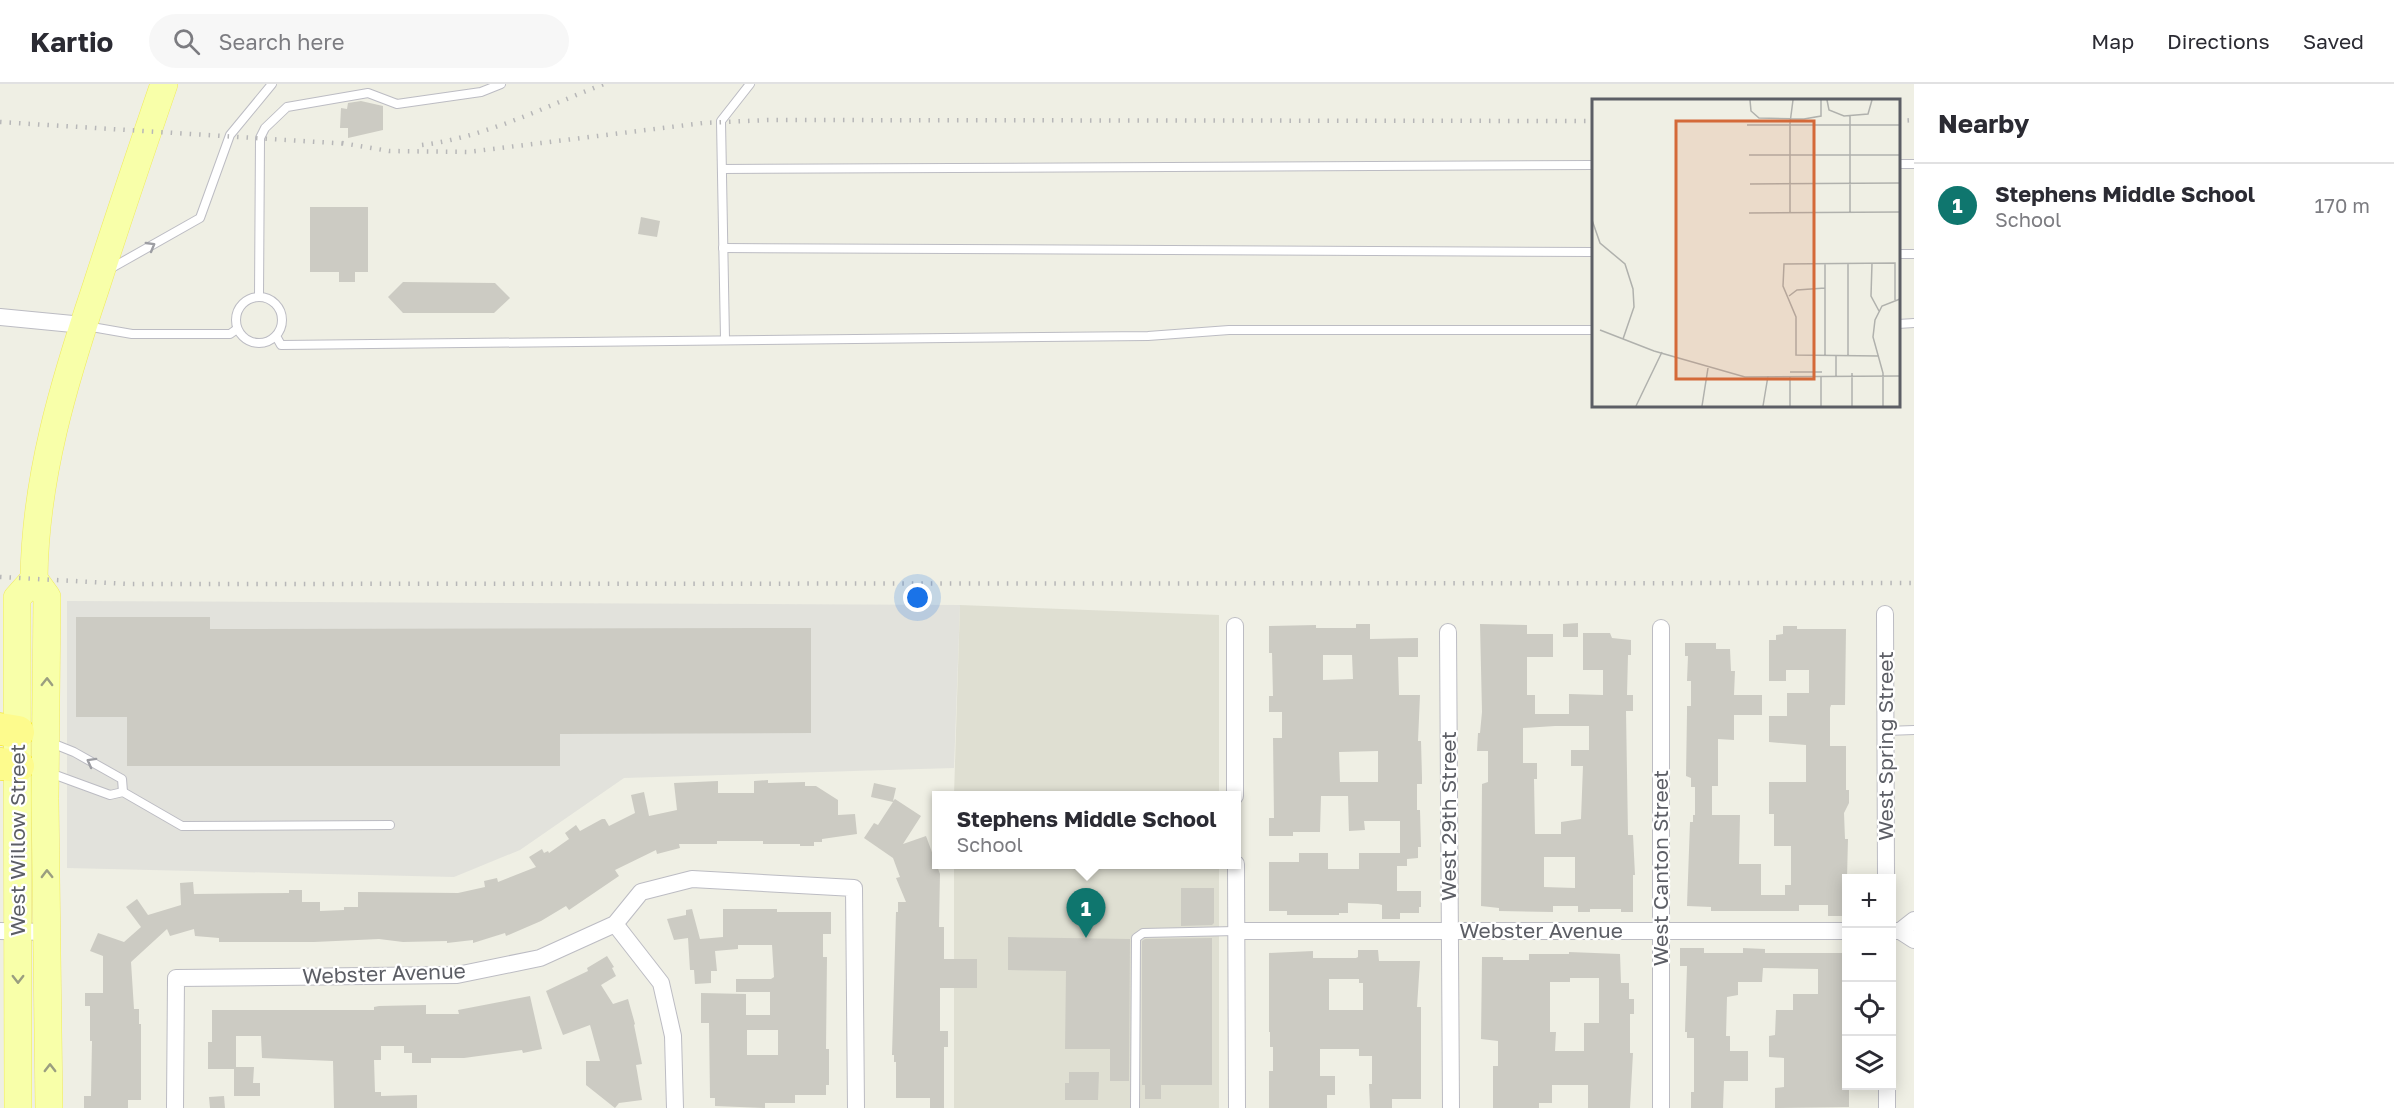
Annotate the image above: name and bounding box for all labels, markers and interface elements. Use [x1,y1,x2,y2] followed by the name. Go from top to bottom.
[149,14,569,68] search box
[30,25,113,58] text: Kartio
[170,25,203,58] icon: search
[218,28,344,55] text: Search here
[2091,28,2134,54] text: Map
[2167,28,2270,54] text: Directions
[2303,28,2364,54] text: Saved
[1592,99,1899,406] inset map
[1938,108,2029,139] text: Nearby
[1995,180,2255,207] text: Stephens Middle School
[1952,193,1963,217] text: 1
[2315,193,2370,217] text: 170 m
[1995,207,2061,231] text: School
[144,242,155,253] one-way arrow
[903,583,932,612] your location
[1872,651,1898,841] street label: West Spring Street
[41,678,53,687] one-way arrow
[1435,731,1461,901] street label: West 29th Street
[4,744,30,936] street label: West Willow Street
[87,757,97,769] one-way arrow
[1647,770,1673,966] street label: West Canton Street
[932,791,1241,869] popup
[956,805,1217,832] text: Stephens Middle School
[956,832,1023,856] text: School
[41,869,53,878] one-way arrow
[1842,874,1896,1090] map controls
[1842,874,1896,928] button: +
[1066,888,1106,938] pin: 1
[1459,917,1623,943] street label: Webster Avenue
[1842,928,1896,982] button: −
[302,957,466,989] street label: Webster Avenue
[12,974,24,983] one-way arrow
[1842,982,1896,1036] button: locate
[1842,1036,1896,1090] button: layers
[44,1064,56,1073] one-way arrow

